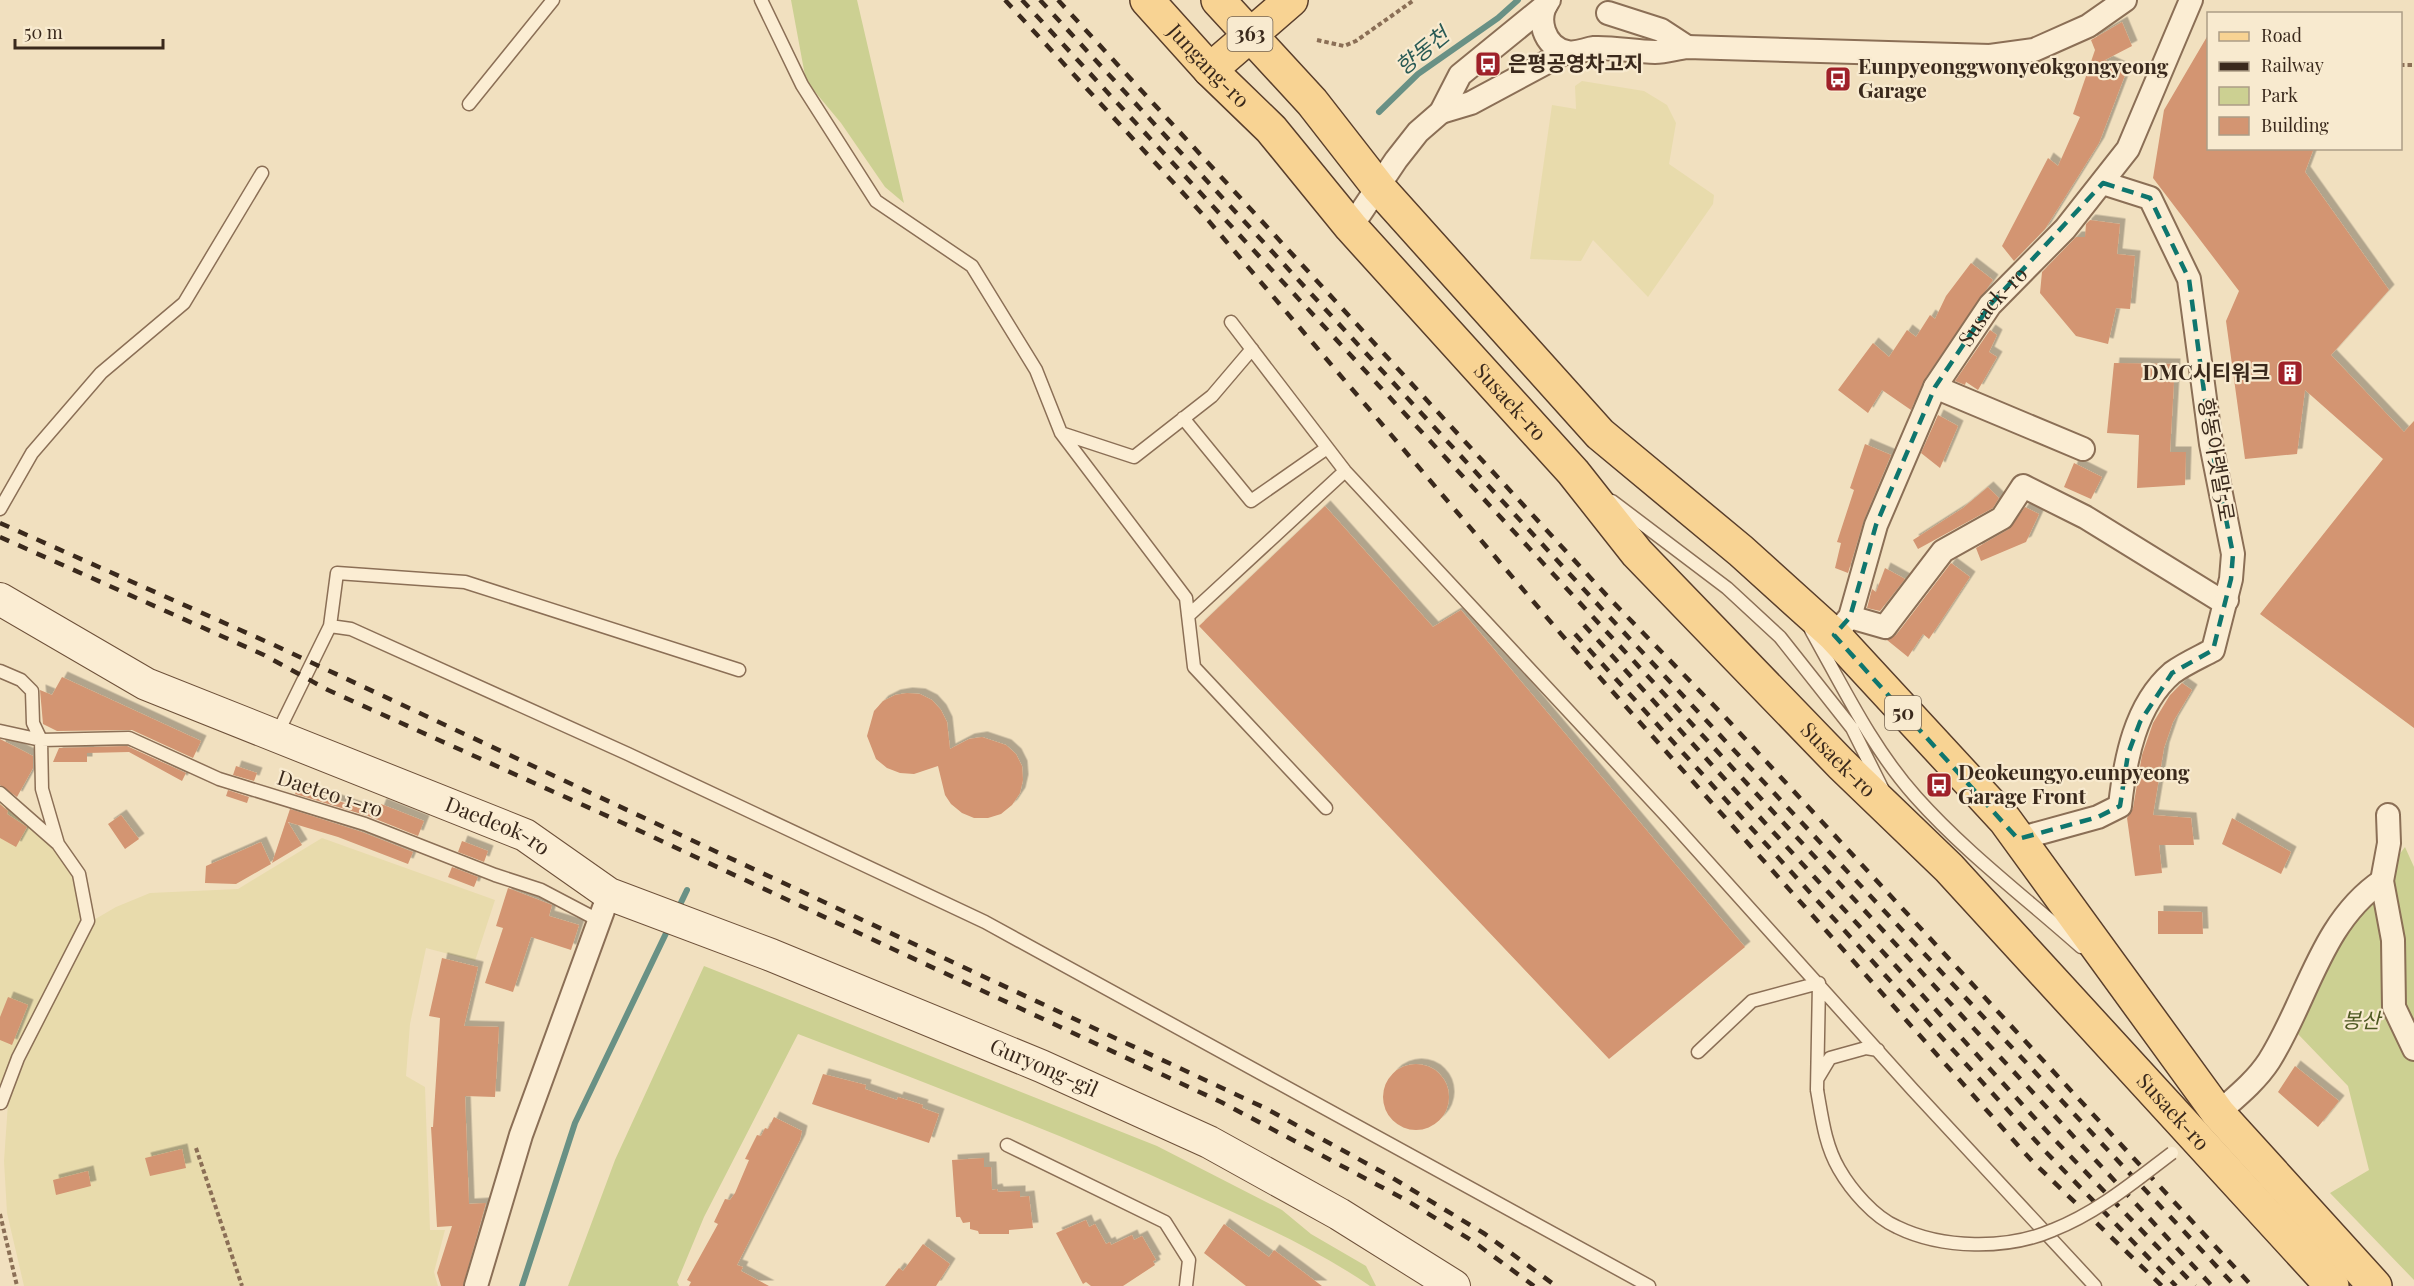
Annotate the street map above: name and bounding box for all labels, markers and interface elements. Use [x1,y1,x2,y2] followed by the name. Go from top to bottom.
[15,12,164,50] scale bar
[2207,12,2402,150] legend
[1162,16,1256,113] street label: Jungang-ro
[1228,17,1272,51] road number: 363
[1388,18,1457,81] water label: 향동천
[24,20,63,44] text: 50 m
[2261,23,2302,47] text: Road
[1508,48,1643,76] place label: 은평공영차고지
[1473,49,1503,79] bus stop icon: 은평공영차고지
[1858,51,2169,103] place label: Eunpyeonggwonyeokgongyeong Garage
[2261,53,2324,77] text: Railway
[1823,64,1853,94] bus stop icon: Eunpyeonggwonyeokgongyeong Garage
[2261,83,2298,107] text: Park
[2261,113,2329,137] text: Building
[1950,259,2032,351] street label: Susaek-ro
[1469,356,1554,446] street label: Susaek-ro
[2143,357,2270,385] place label: DMC시티워크
[2275,358,2305,388] building icon: DMC시티워크
[2193,396,2243,523] street label: 향동아랫말5로
[1885,696,1921,730] road number: 50
[1796,715,1883,802] street label: Susaek-ro
[1958,757,2190,809] place label: Deokeungyo.eunpyeong Garage Front
[274,762,387,822] street label: Daeteo 1-ro
[1924,770,1954,800] bus stop icon: Deokeungyo.eunpyeong Garage Front
[442,789,556,860] street label: Daedeok-ro
[2342,1005,2383,1033] park label: 봉산
[986,1031,1103,1102] street label: Guryong-gil
[2132,1066,2217,1156] street label: Susaek-ro

